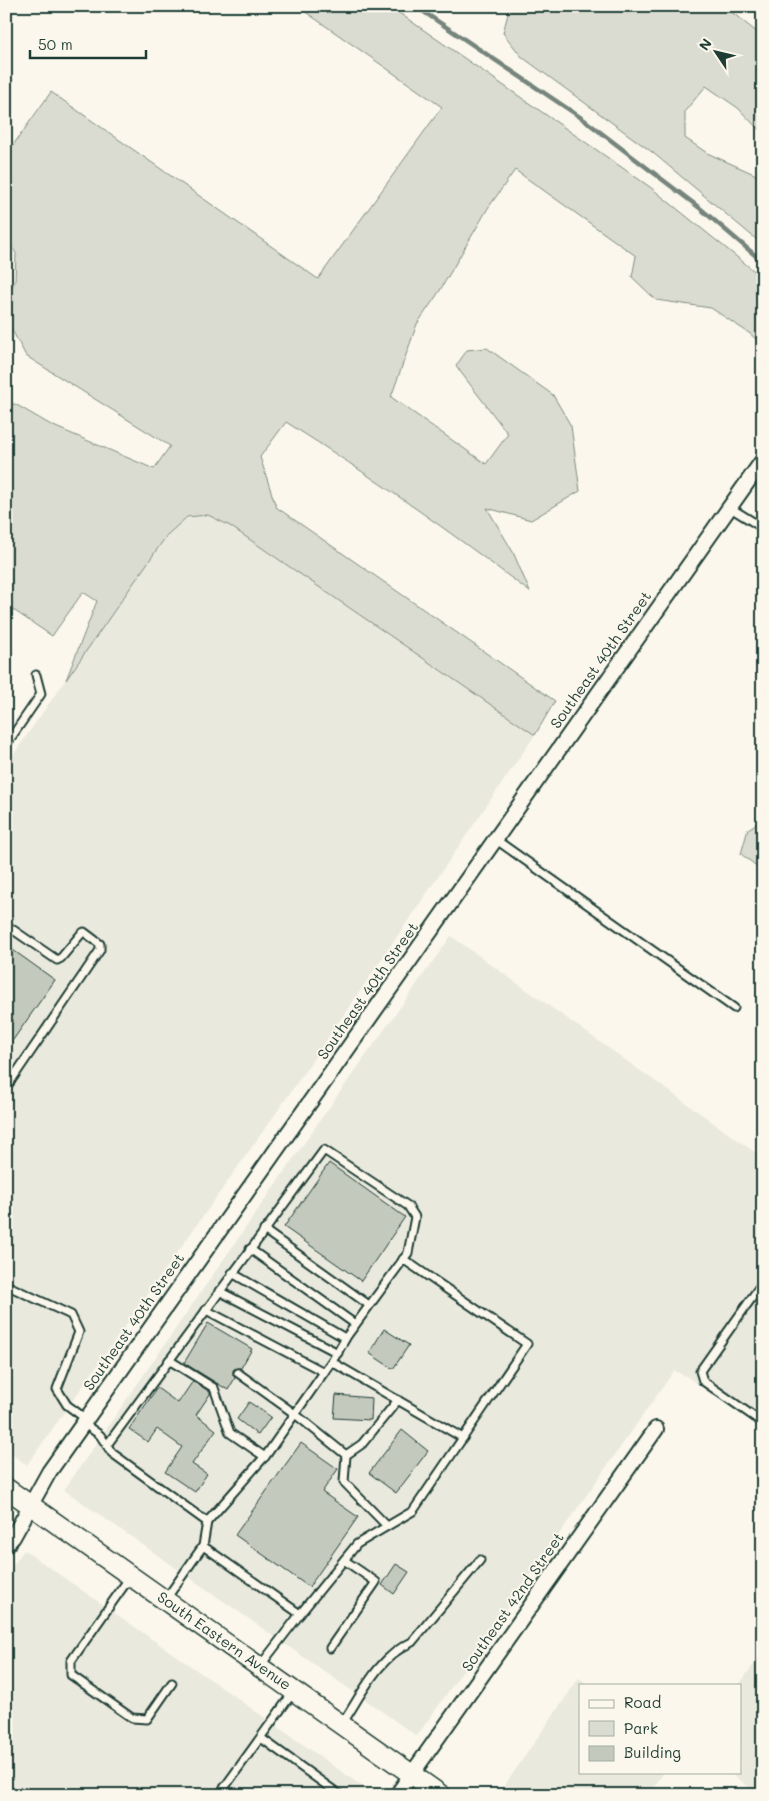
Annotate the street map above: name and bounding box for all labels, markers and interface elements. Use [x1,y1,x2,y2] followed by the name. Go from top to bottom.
[30,28,146,60] scale bar
[692,28,742,78] north arrow
[38,34,73,54] text: 50 m
[694,34,716,54] text: N
[545,587,655,732] street label: Southeast 40th Street
[312,918,422,1063] street label: Southeast 40th Street
[78,1249,188,1394] street label: Southeast 40th Street
[457,1528,568,1675] street label: Southeast 42nd Street
[154,1586,295,1694] street label: South Eastern Avenue
[579,1684,742,1774] legend
[624,1692,661,1712] text: Road
[624,1718,658,1738] text: Park
[624,1742,681,1762] text: Building

